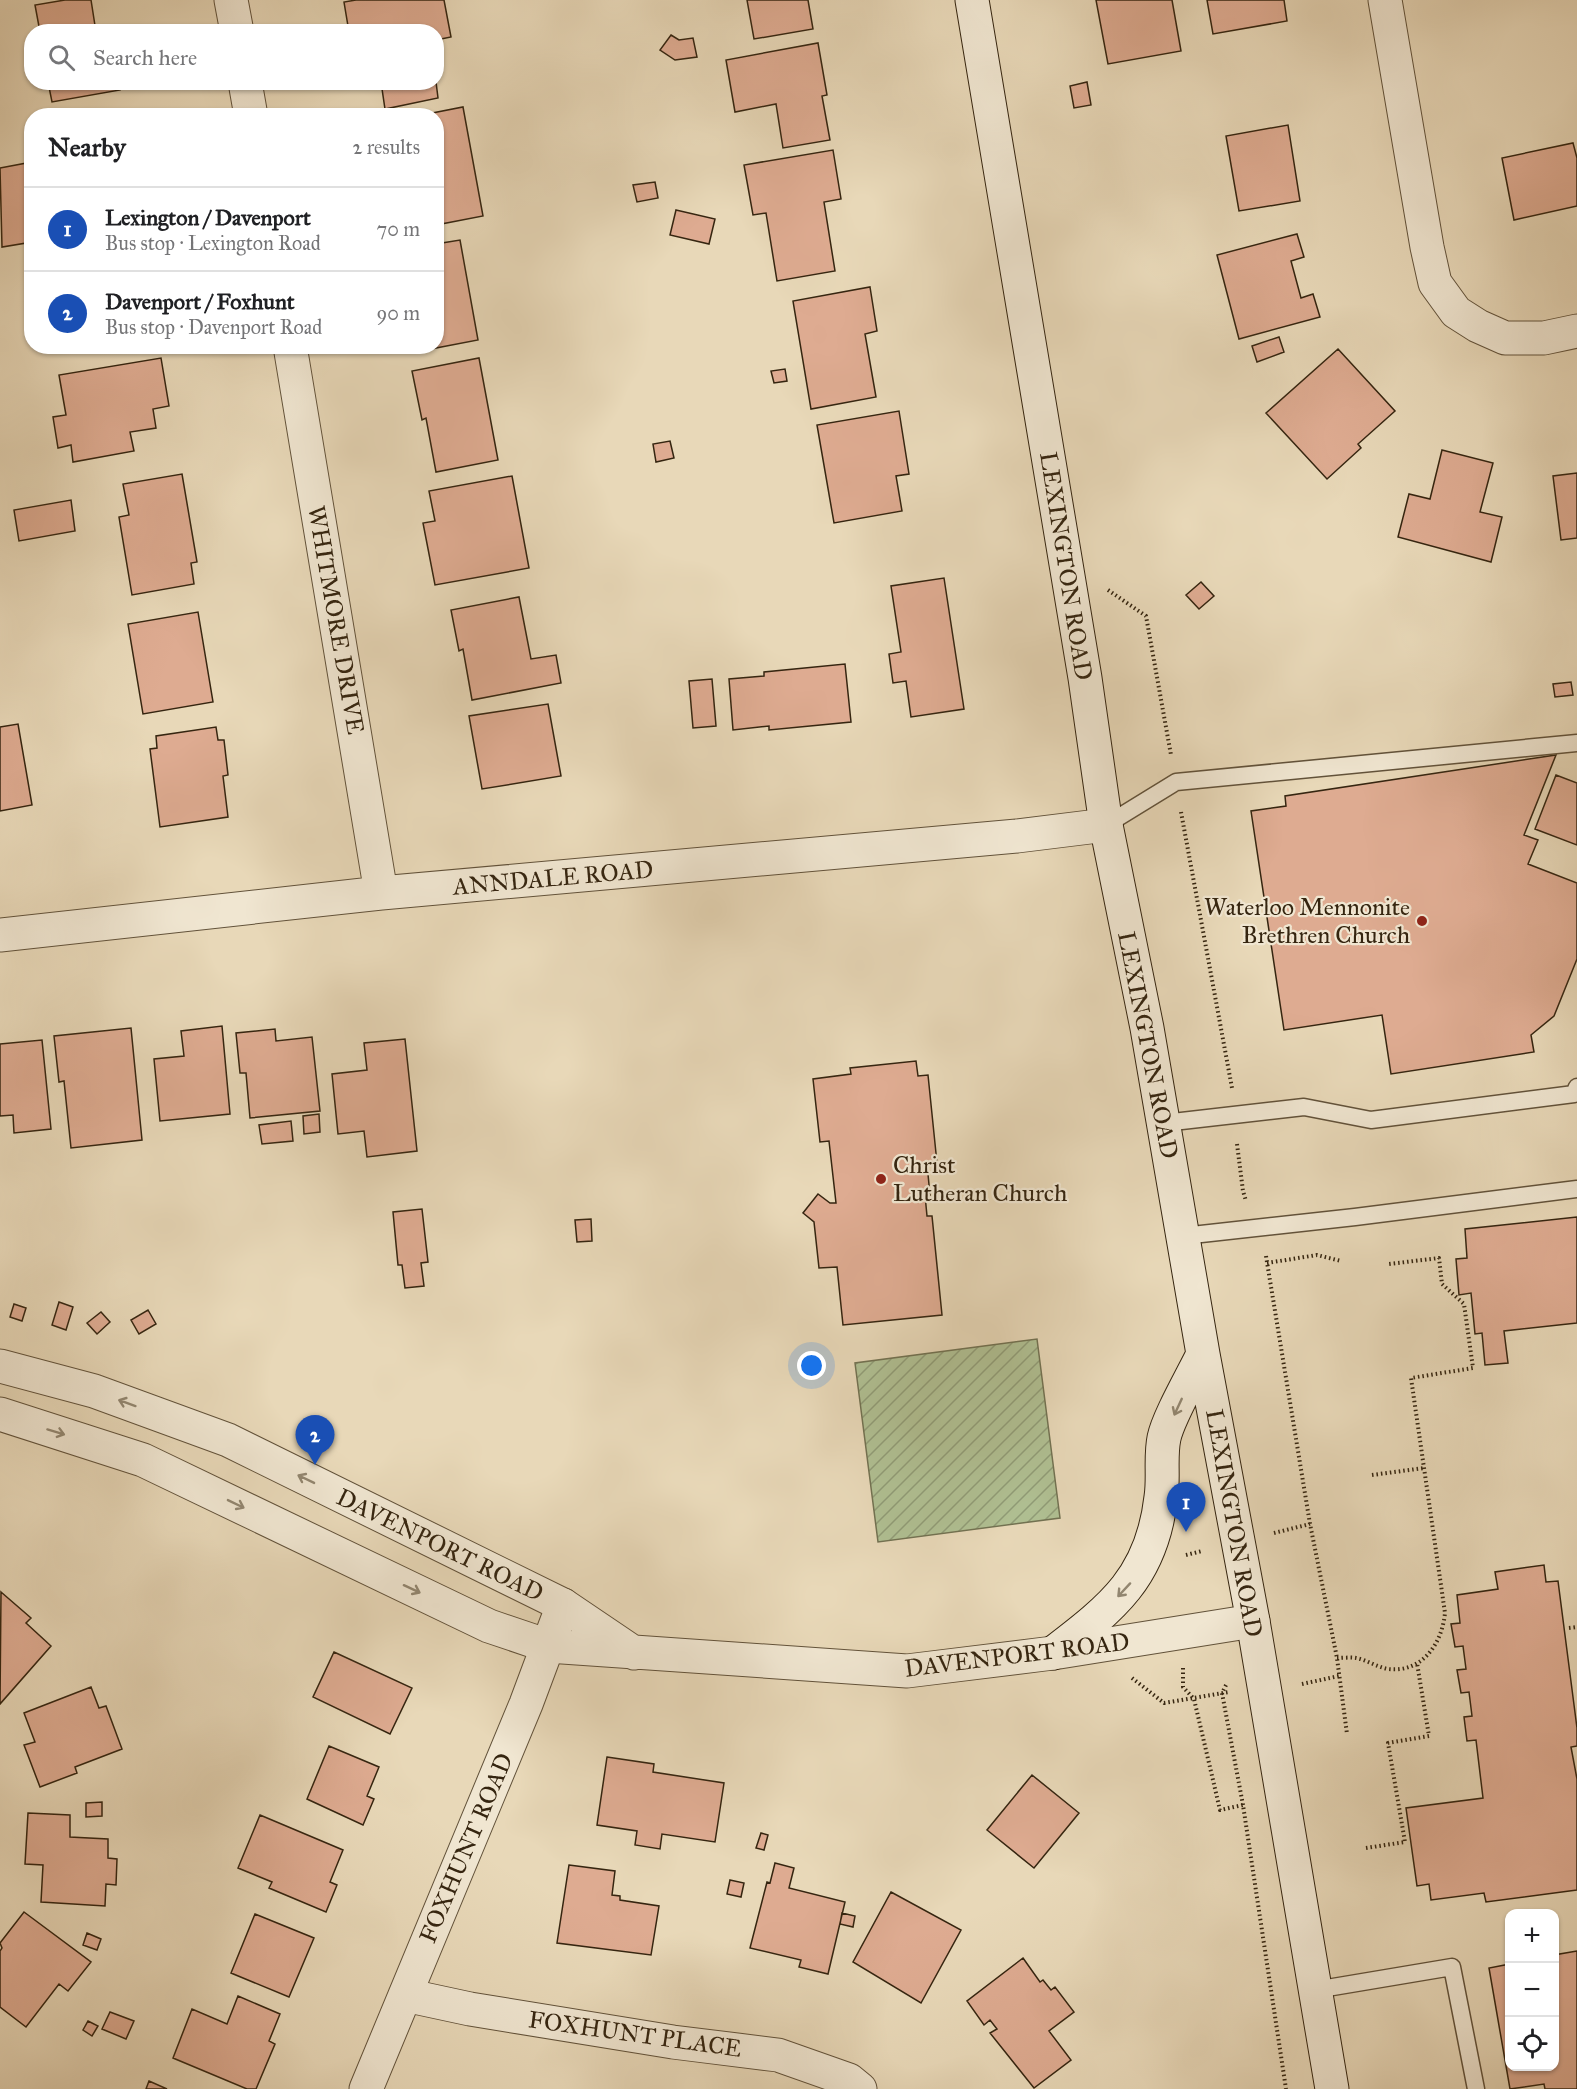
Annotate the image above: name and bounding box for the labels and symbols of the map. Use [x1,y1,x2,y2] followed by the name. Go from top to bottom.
[1033,450,1099,682] street label: LEXINGTON ROAD
[301,503,371,737] street label: WHITMORE DRIVE
[451,854,654,902] street label: ANNDALE ROAD
[1204,892,1410,950] place label: Waterloo Mennonite Brethren Church
[1415,914,1429,928] marker: Waterloo Mennonite Brethren Church
[1111,929,1185,1161] street label: LEXINGTON ROAD
[893,1150,1067,1208] place label: Christ Lutheran Church
[874,1172,888,1186] marker: Christ Lutheran Church
[797,1351,826,1380] your location
[118,1397,137,1408] one-way arrow
[1171,1398,1183,1416] one-way arrow
[1199,1407,1269,1639] street label: LEXINGTON ROAD
[296,1416,334,1465] pin: 2
[46,1427,65,1438] one-way arrow
[298,1472,316,1484] one-way arrow
[332,1482,548,1608] street label: DAVENPORT ROAD
[1166,1482,1206,1532] pin: 1
[227,1499,245,1511] one-way arrow
[1117,1582,1131,1597] one-way arrow
[402,1584,420,1596] one-way arrow
[903,1626,1131,1684] street label: DAVENPORT ROAD
[412,1749,520,1947] street label: FOXHUNT ROAD
[526,2004,744,2064] street label: FOXHUNT PLACE

